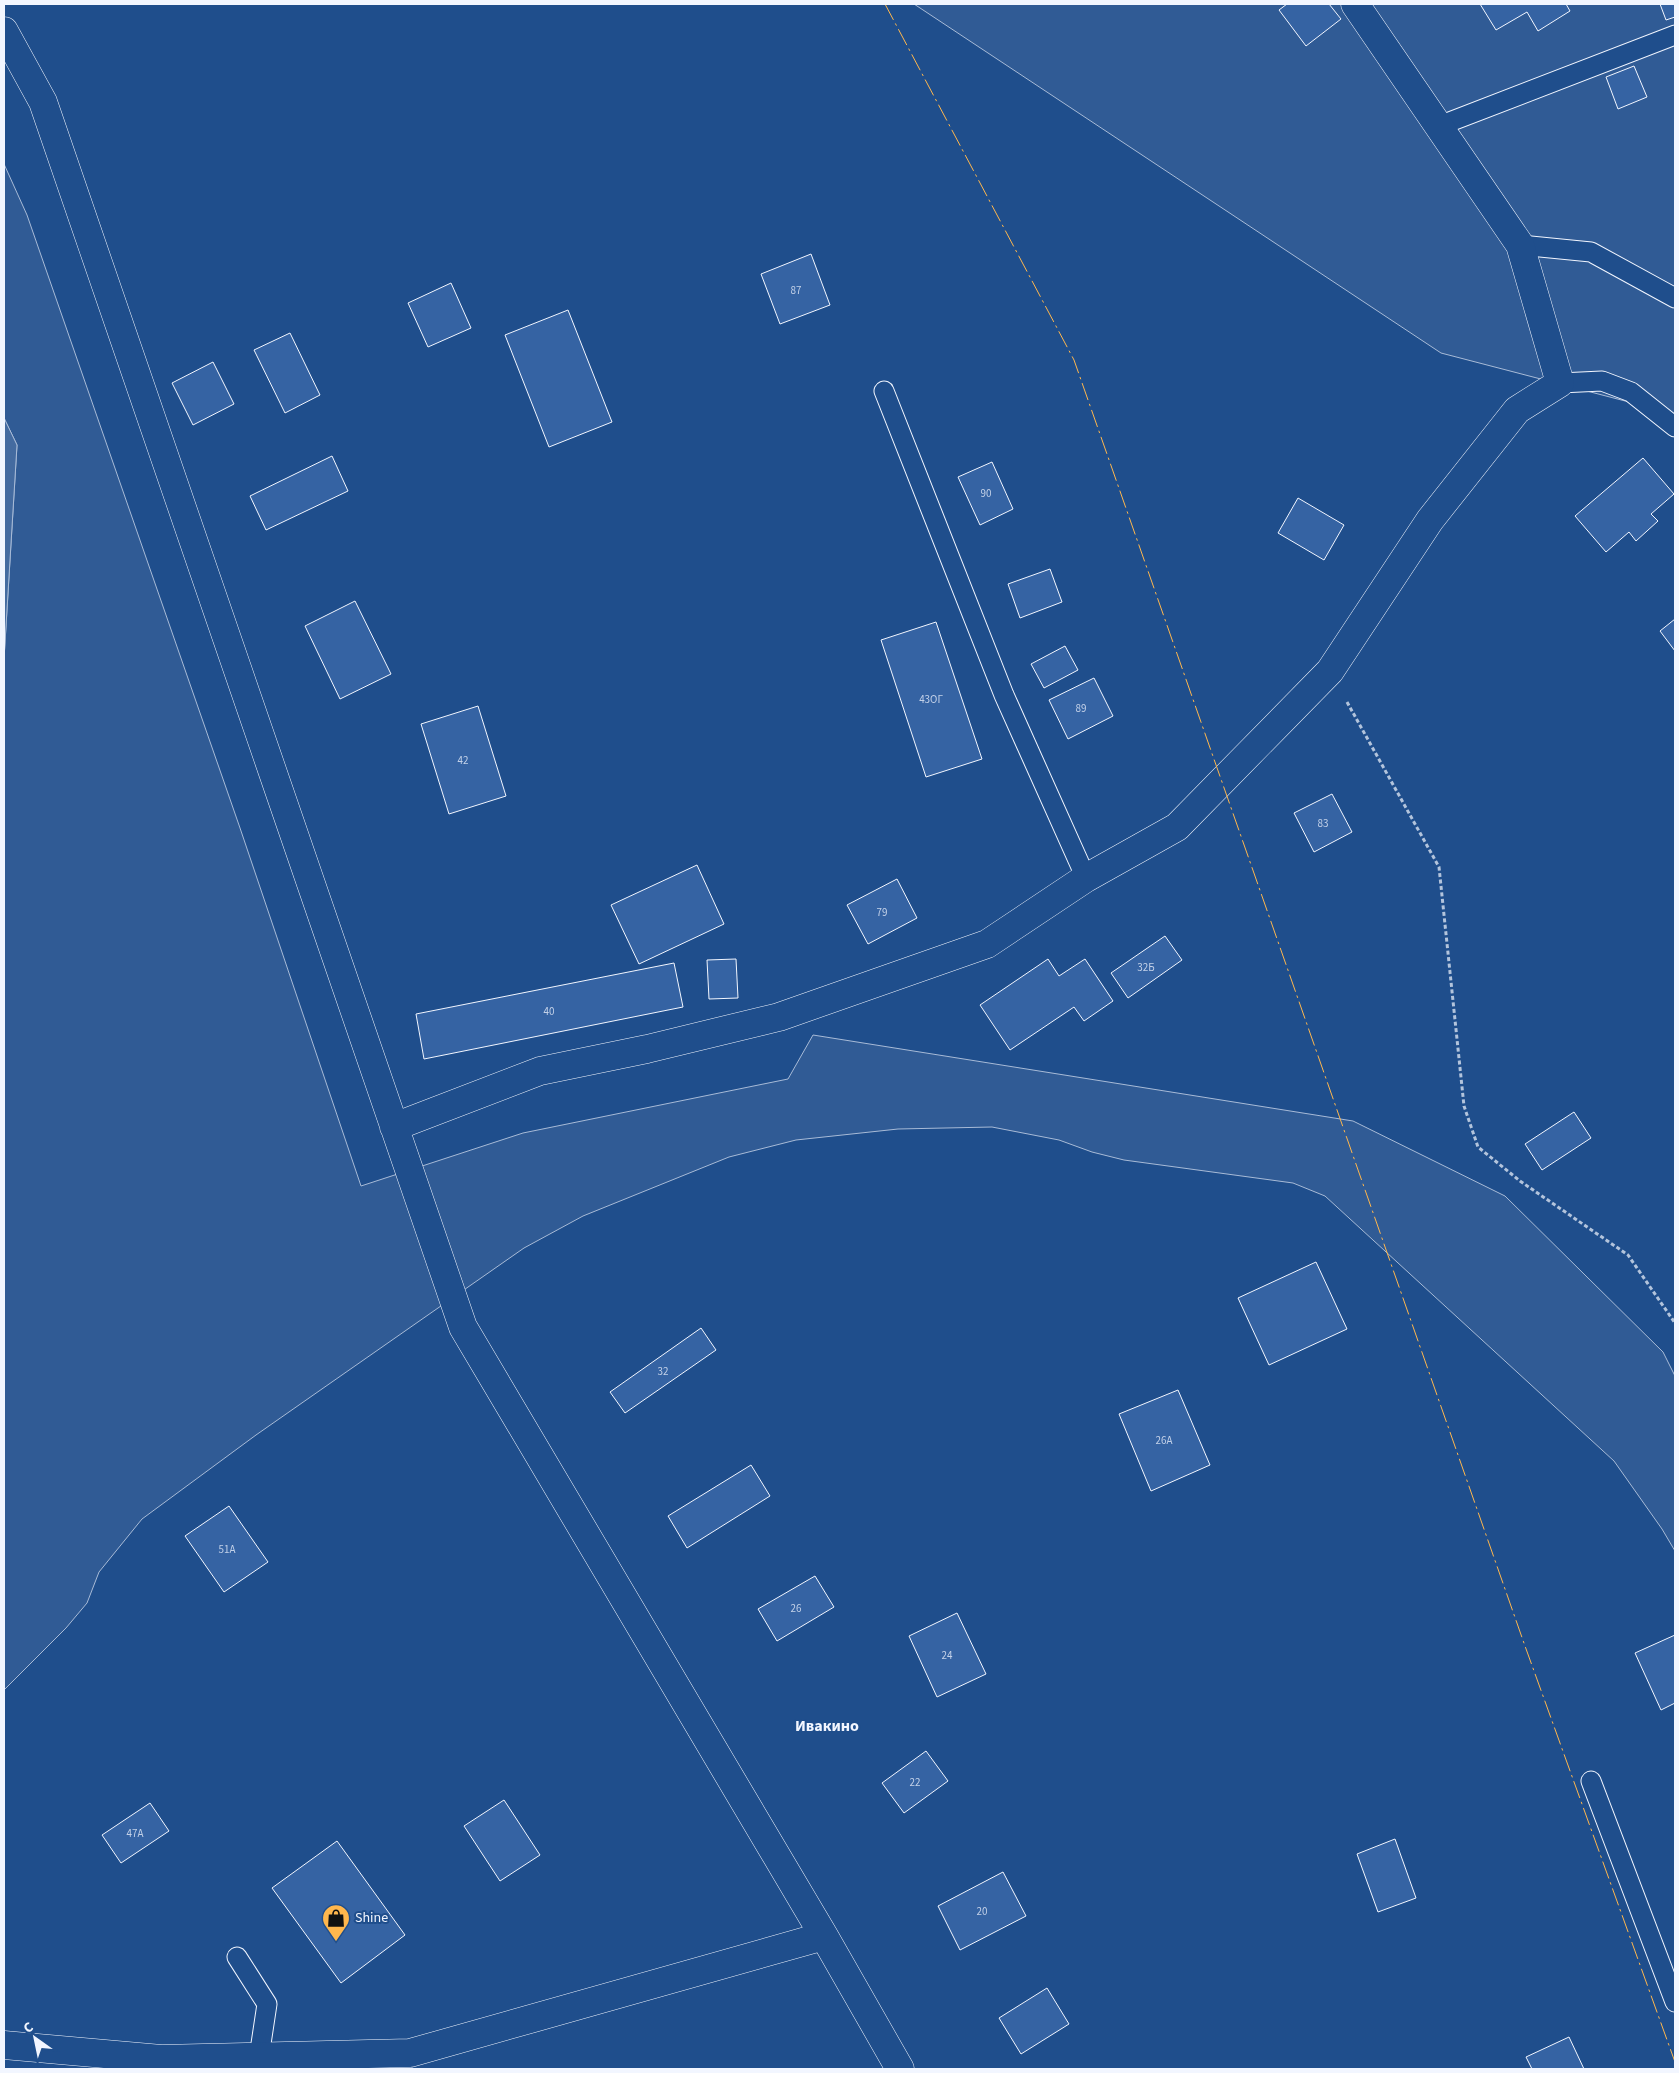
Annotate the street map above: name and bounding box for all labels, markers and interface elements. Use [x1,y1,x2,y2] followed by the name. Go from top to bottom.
[791,283,801,298] house number: 87
[981,486,991,501] house number: 90
[919,692,943,707] house number: 43ОГ
[1076,701,1086,716] house number: 89
[458,753,468,768] house number: 42
[1318,816,1328,831] house number: 83
[877,905,887,920] house number: 79
[1137,960,1155,975] house number: 32Б
[544,1004,554,1019] house number: 40
[658,1364,668,1379] house number: 32
[1156,1433,1172,1448] house number: 26А
[219,1542,235,1557] house number: 51А
[791,1601,802,1616] house number: 26
[942,1648,953,1663] house number: 24
[795,1715,859,1737] district label: Ивакино
[910,1775,920,1790] house number: 22
[127,1826,143,1841] house number: 47А
[321,1903,351,1942] shop icon: Shine
[977,1904,987,1919] house number: 20
[355,1908,388,1928] place label: Shine
[10,2013,60,2063] north arrow
[20,2017,37,2039] text: С

